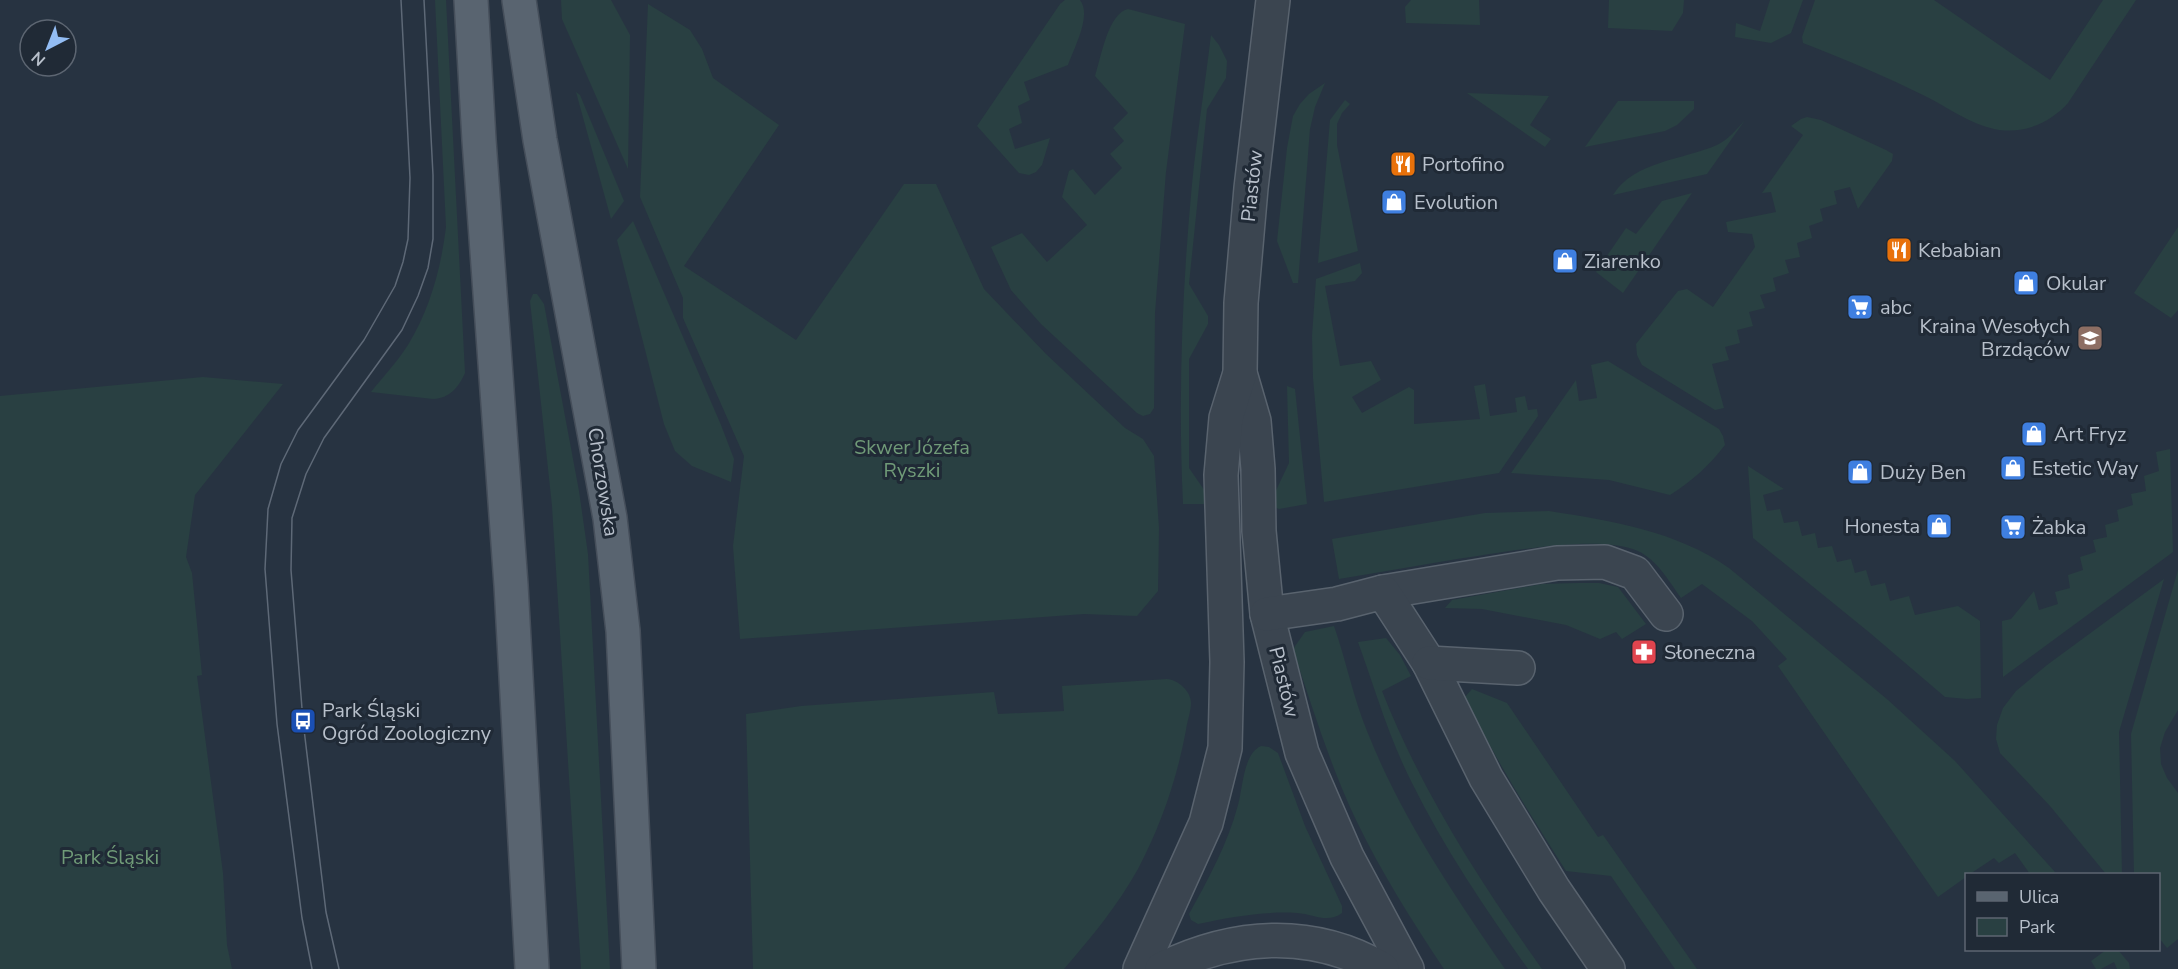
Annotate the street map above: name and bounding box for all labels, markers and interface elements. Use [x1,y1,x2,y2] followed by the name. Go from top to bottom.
[18,18,78,78] north arrow
[27,46,50,71] text: N
[1235,149,1269,223] street label: Piastów
[1388,149,1418,179] restaurant icon: Portofino
[1422,151,1505,178] place label: Portofino
[1379,187,1409,217] shop icon: Evolution
[1414,189,1498,216] place label: Evolution
[1884,235,1914,265] restaurant icon: Kebabian
[1918,237,2001,264] place label: Kebabian
[1550,246,1580,276] shop icon: Ziarenko
[1584,248,1661,275] place label: Ziarenko
[2011,268,2041,298] shop icon: Okular
[2046,270,2106,297] place label: Okular
[1845,292,1875,322] supermarket icon: abc
[1880,294,1912,321] place label: abc
[1919,313,2070,363] place label: Kraina Wesołych Brzdąców
[2075,323,2105,353] school or university icon: Kraina Wesołych Brzdąców
[2019,419,2049,449] shop icon: Art Fryz
[2054,421,2126,448] place label: Art Fryz
[581,426,625,538] street label: Chorzowska
[854,434,970,484] park label: Skwer Józefa Ryszki
[1998,453,2028,483] shop icon: Estetic Way
[2032,455,2139,482] place label: Estetic Way
[1845,457,1875,487] shop icon: Duży Ben
[1880,459,1966,486] place label: Duży Ben
[1924,511,1954,541] shop icon: Honesta
[1998,512,2028,542] supermarket icon: Żabka
[1845,513,1920,540] place label: Honesta
[2032,514,2086,541] place label: Żabka
[1629,637,1659,667] pharmacy icon: Słoneczna
[1664,639,1756,666] place label: Słoneczna
[1262,644,1306,720] street label: Piastów
[322,697,492,747] place label: Park Śląski Ogród Zoologiczny
[288,706,318,736] bus stop icon: Park Śląski Ogród Zoologiczny
[61,844,159,871] park label: Park Śląski
[1965,873,2160,951] legend
[2019,885,2059,909] text: Ulica
[2019,915,2056,939] text: Park

